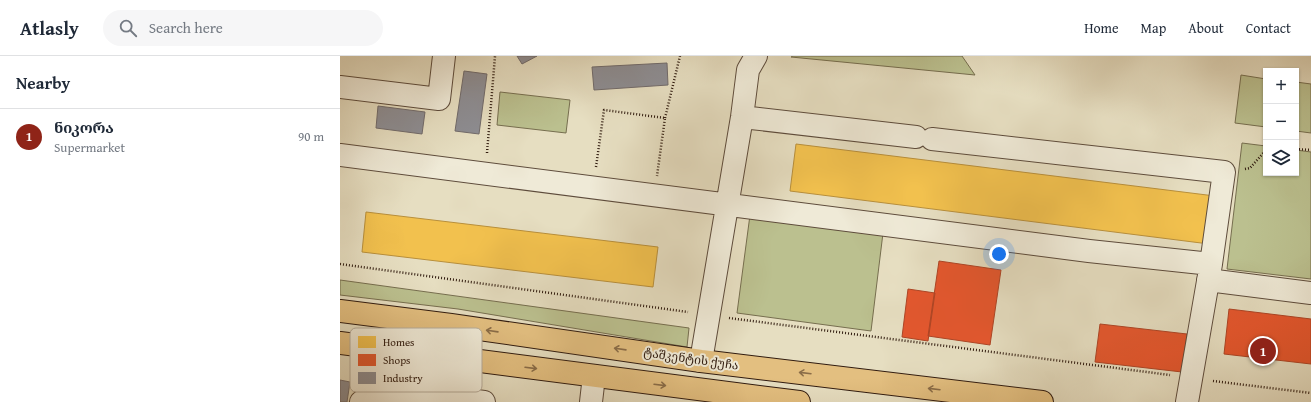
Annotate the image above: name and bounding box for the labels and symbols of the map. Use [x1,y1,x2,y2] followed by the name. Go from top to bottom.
[989,244,1009,264] your location
[486,327,499,335] one-way arrow
[350,328,482,392] legend
[383,334,414,350] text: Homes
[1250,336,1276,366] pin: 1
[643,343,740,374] street label: ტაშკენტის ქუჩა
[614,345,627,353] one-way arrow
[383,352,410,368] text: Shops
[524,364,537,372] one-way arrow
[799,369,812,377] one-way arrow
[383,370,423,386] text: Industry
[653,381,666,389] one-way arrow
[928,385,941,393] one-way arrow

